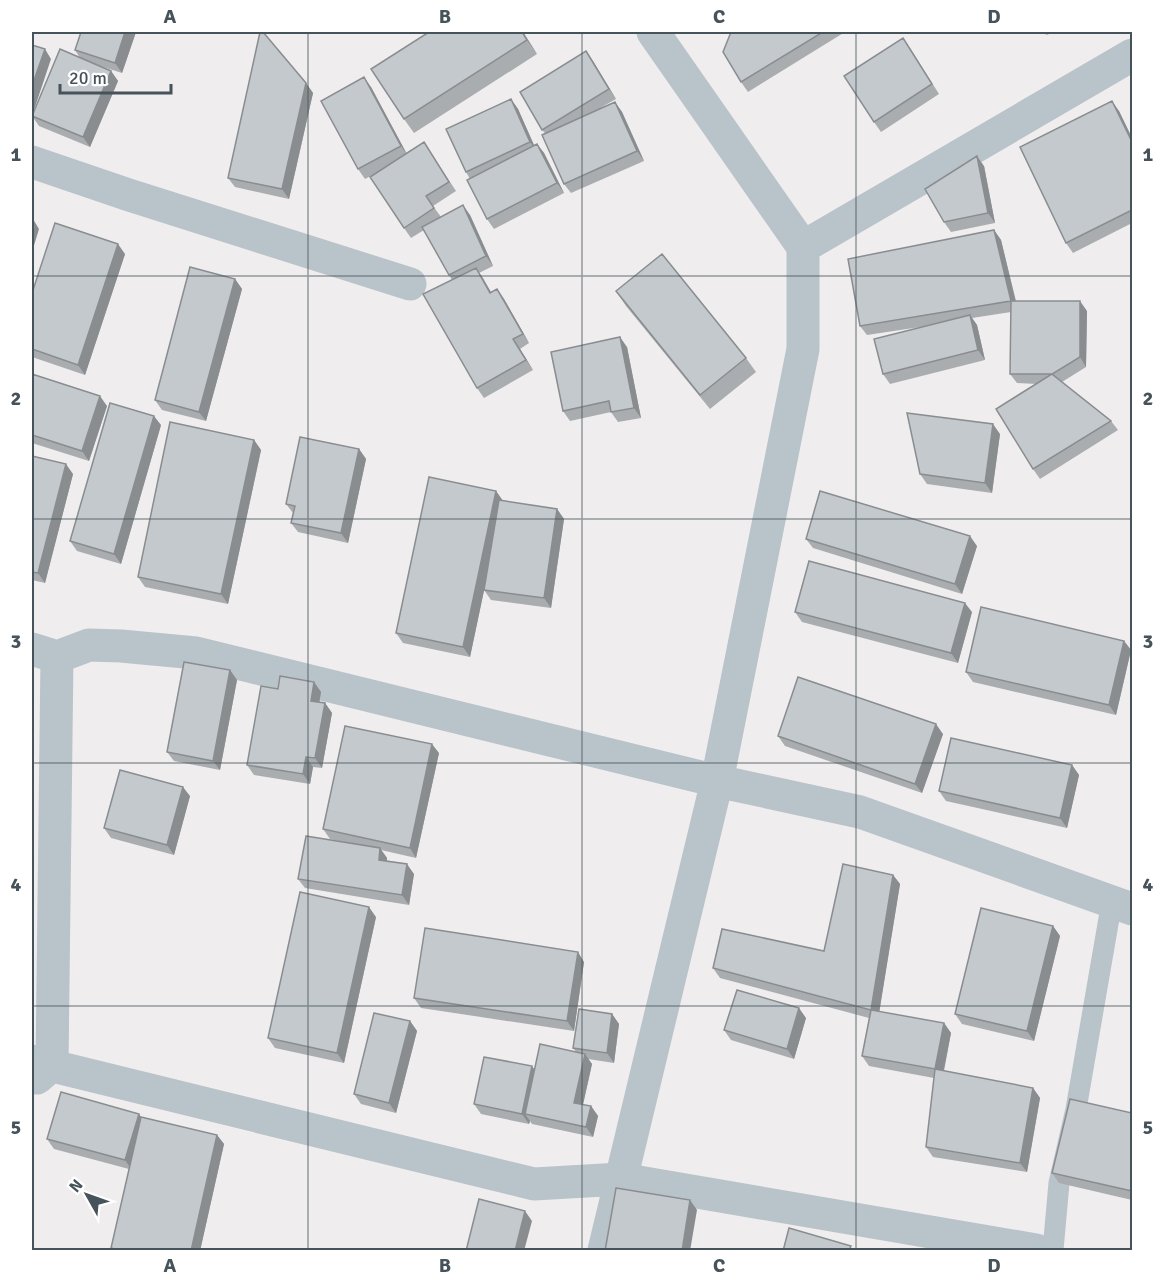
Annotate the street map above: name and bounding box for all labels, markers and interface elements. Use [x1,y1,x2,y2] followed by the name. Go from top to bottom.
[164,4,177,29] text: A
[439,4,451,29] text: B
[713,4,725,29] text: C
[987,4,1001,29] text: D
[60,57,171,95] scale bar
[69,67,107,89] text: 20 m
[11,142,22,167] text: 1
[1143,142,1154,167] text: 1
[11,386,21,411] text: 2
[1143,386,1153,411] text: 2
[11,629,21,654] text: 3
[1143,629,1153,654] text: 3
[11,872,22,897] text: 4
[1143,872,1154,897] text: 4
[11,1115,21,1140] text: 5
[1143,1115,1153,1140] text: 5
[57,1165,117,1225] north arrow
[65,1175,88,1197] text: N
[164,1253,177,1278] text: A
[439,1253,451,1278] text: B
[713,1253,725,1278] text: C
[987,1253,1001,1278] text: D

